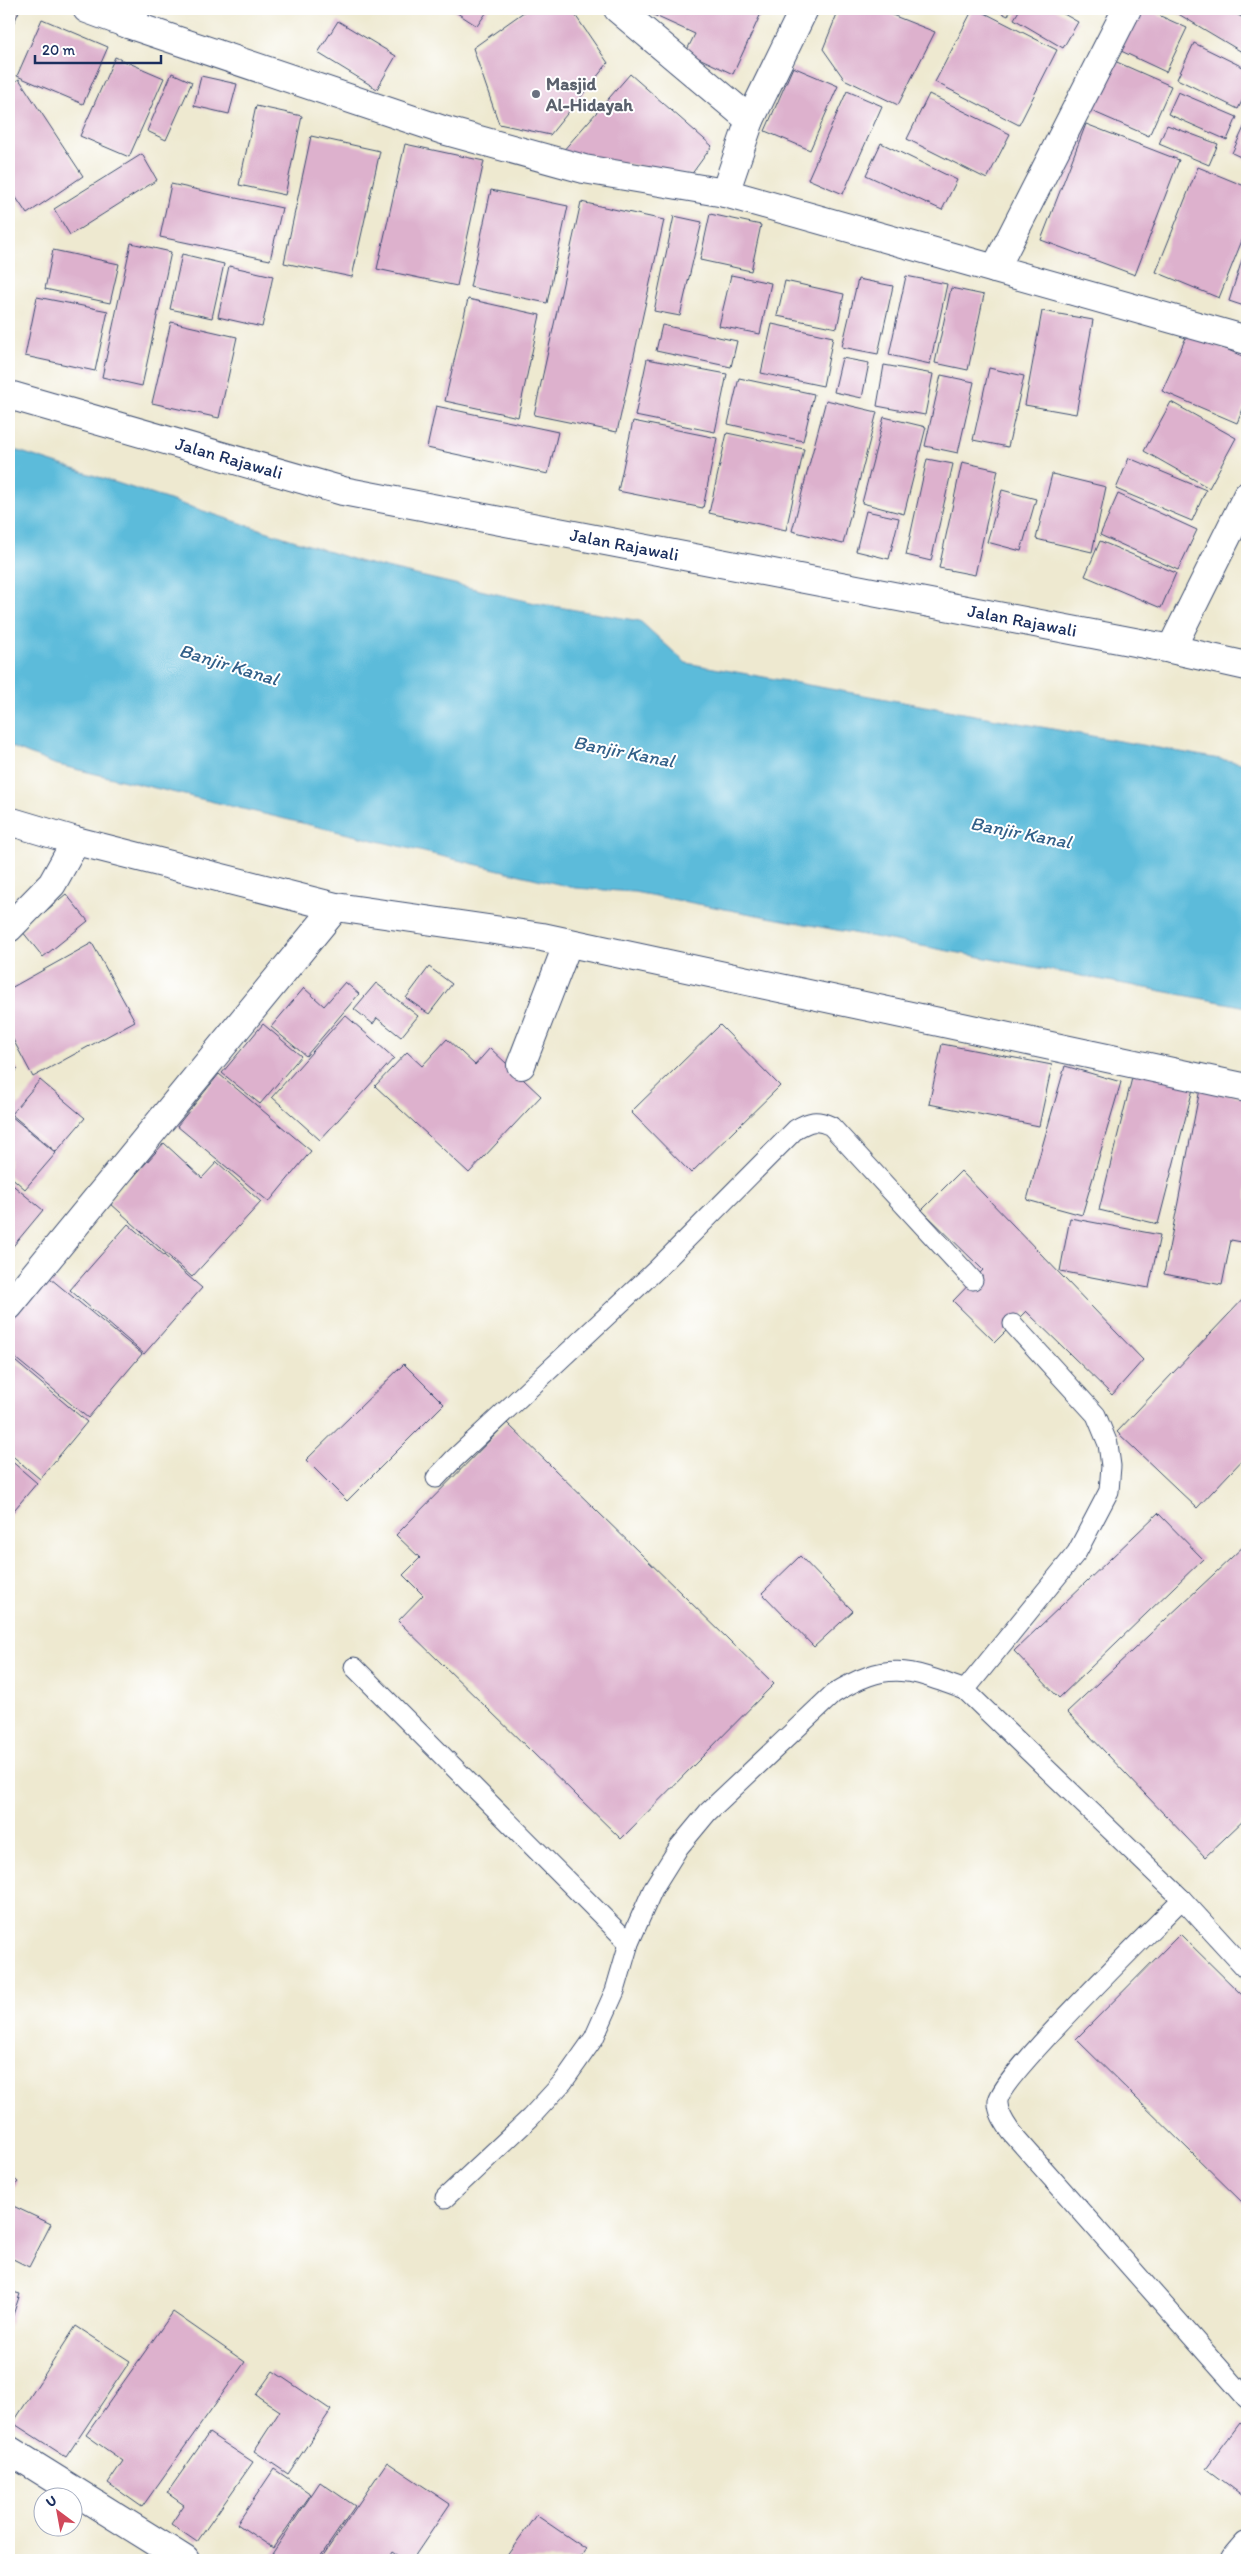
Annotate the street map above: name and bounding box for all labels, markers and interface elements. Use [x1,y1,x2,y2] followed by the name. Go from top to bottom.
[35,32,161,64] scale bar
[42,41,76,59] text: 20 m
[545,73,633,116] place label: Masjid Al-Hidayah
[530,88,542,100] marker: Masjid Al-Hidayah
[173,432,285,484] street label: Jalan Rajawali
[568,524,681,566] street label: Jalan Rajawali
[966,599,1079,642] street label: Jalan Rajawali
[177,639,283,691] water label: Banjir Kanal
[572,730,678,773] water label: Banjir Kanal
[969,811,1075,854] water label: Banjir Kanal
[32,2486,82,2536] north arrow
[43,2492,60,2511] text: U

